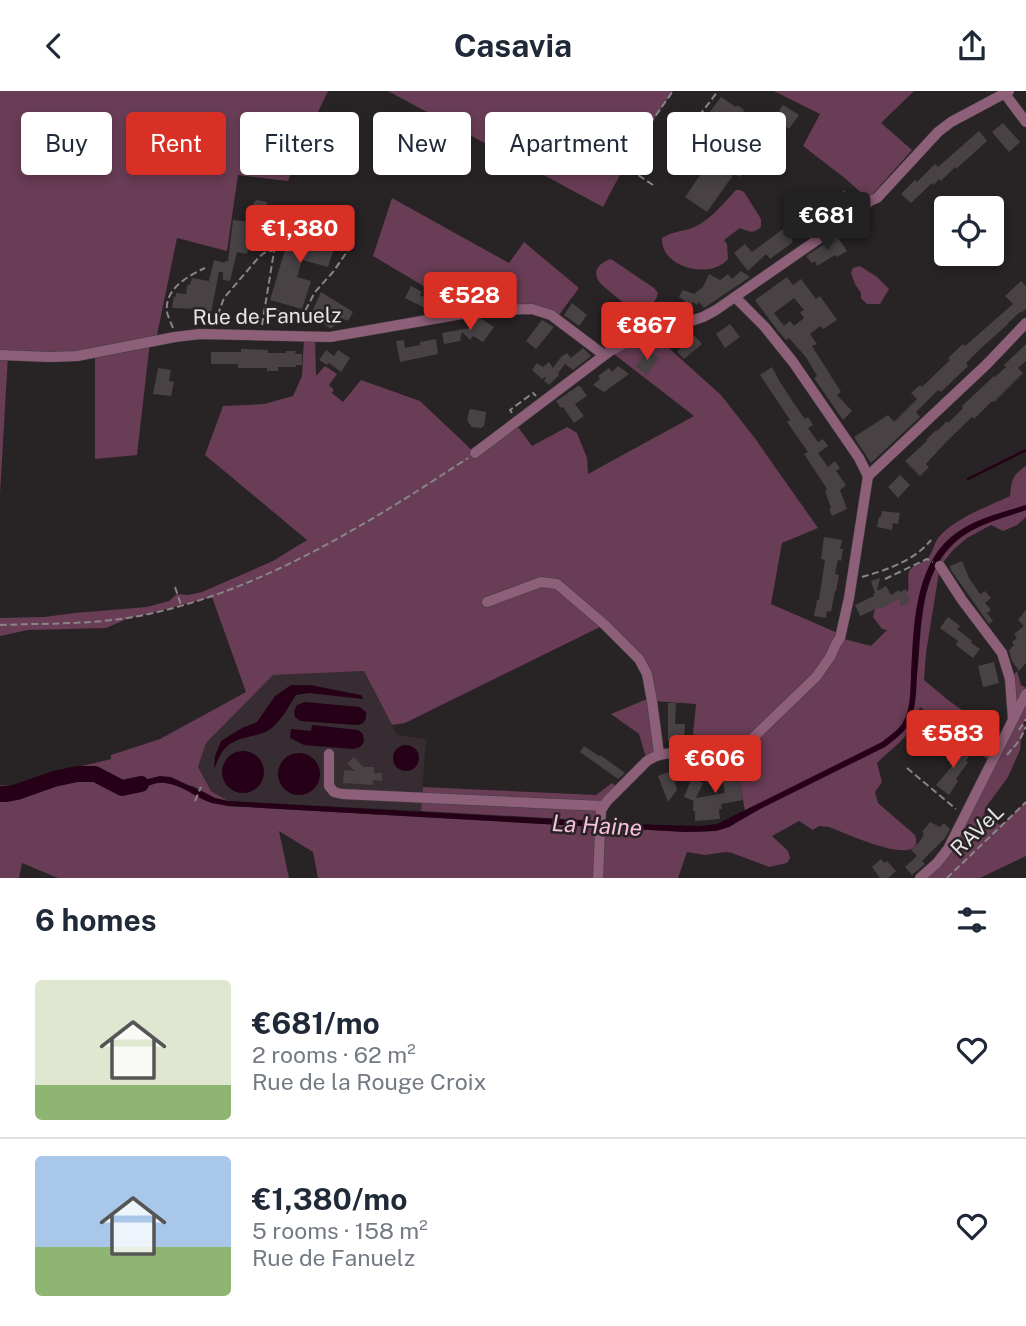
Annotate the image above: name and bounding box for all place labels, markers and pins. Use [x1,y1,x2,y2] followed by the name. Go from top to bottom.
[786,193,868,252] pin: €681
[243,205,357,265] pin: €1,380
[429,273,511,332] pin: €528
[606,303,688,362] pin: €867
[912,711,994,770] pin: €583
[674,735,756,795] pin: €606

